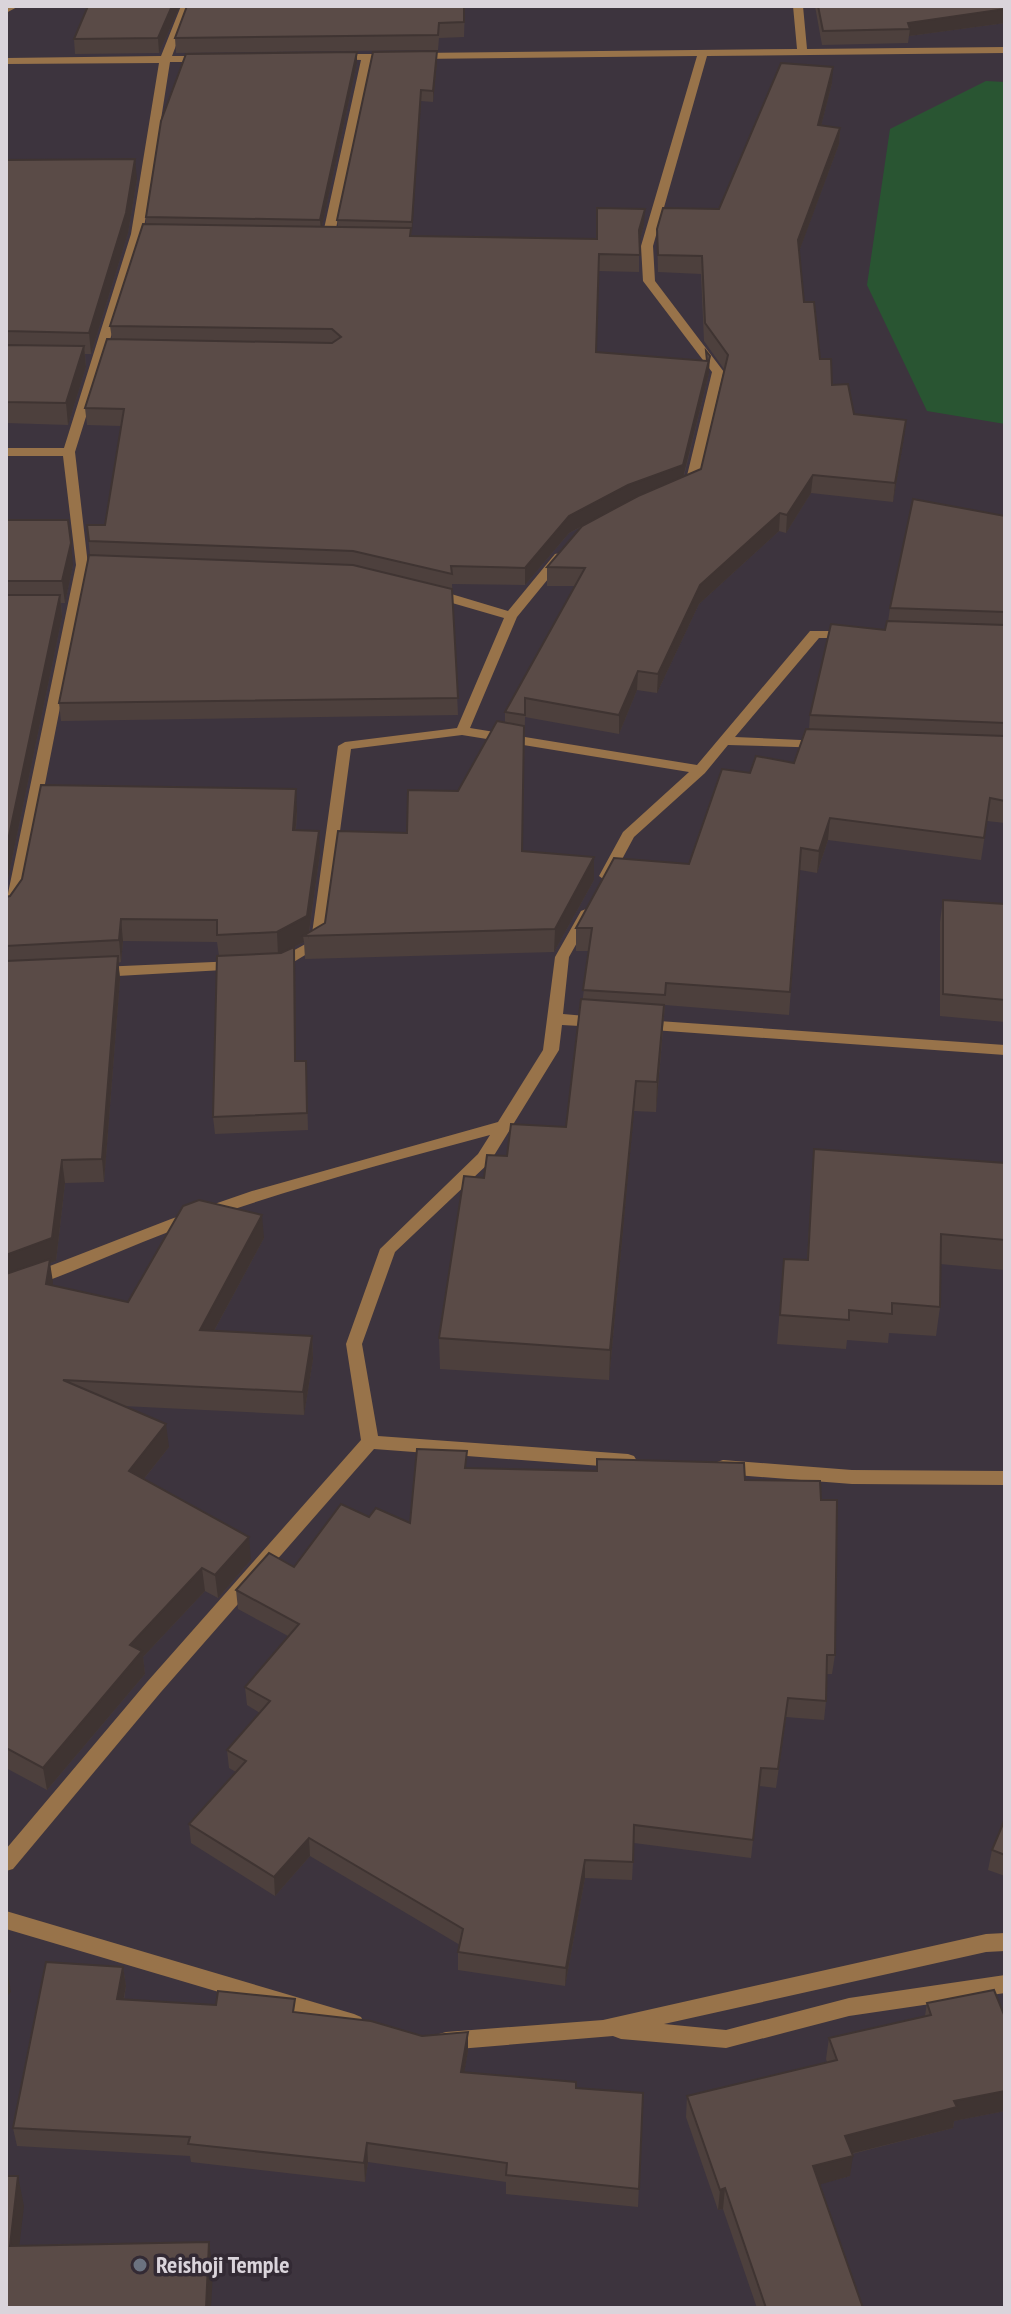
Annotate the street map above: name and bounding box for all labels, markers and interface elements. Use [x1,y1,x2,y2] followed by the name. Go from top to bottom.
[156,2249,290,2280] place label: Reishoji Temple
[131,2256,149,2274] marker: Reishoji Temple

